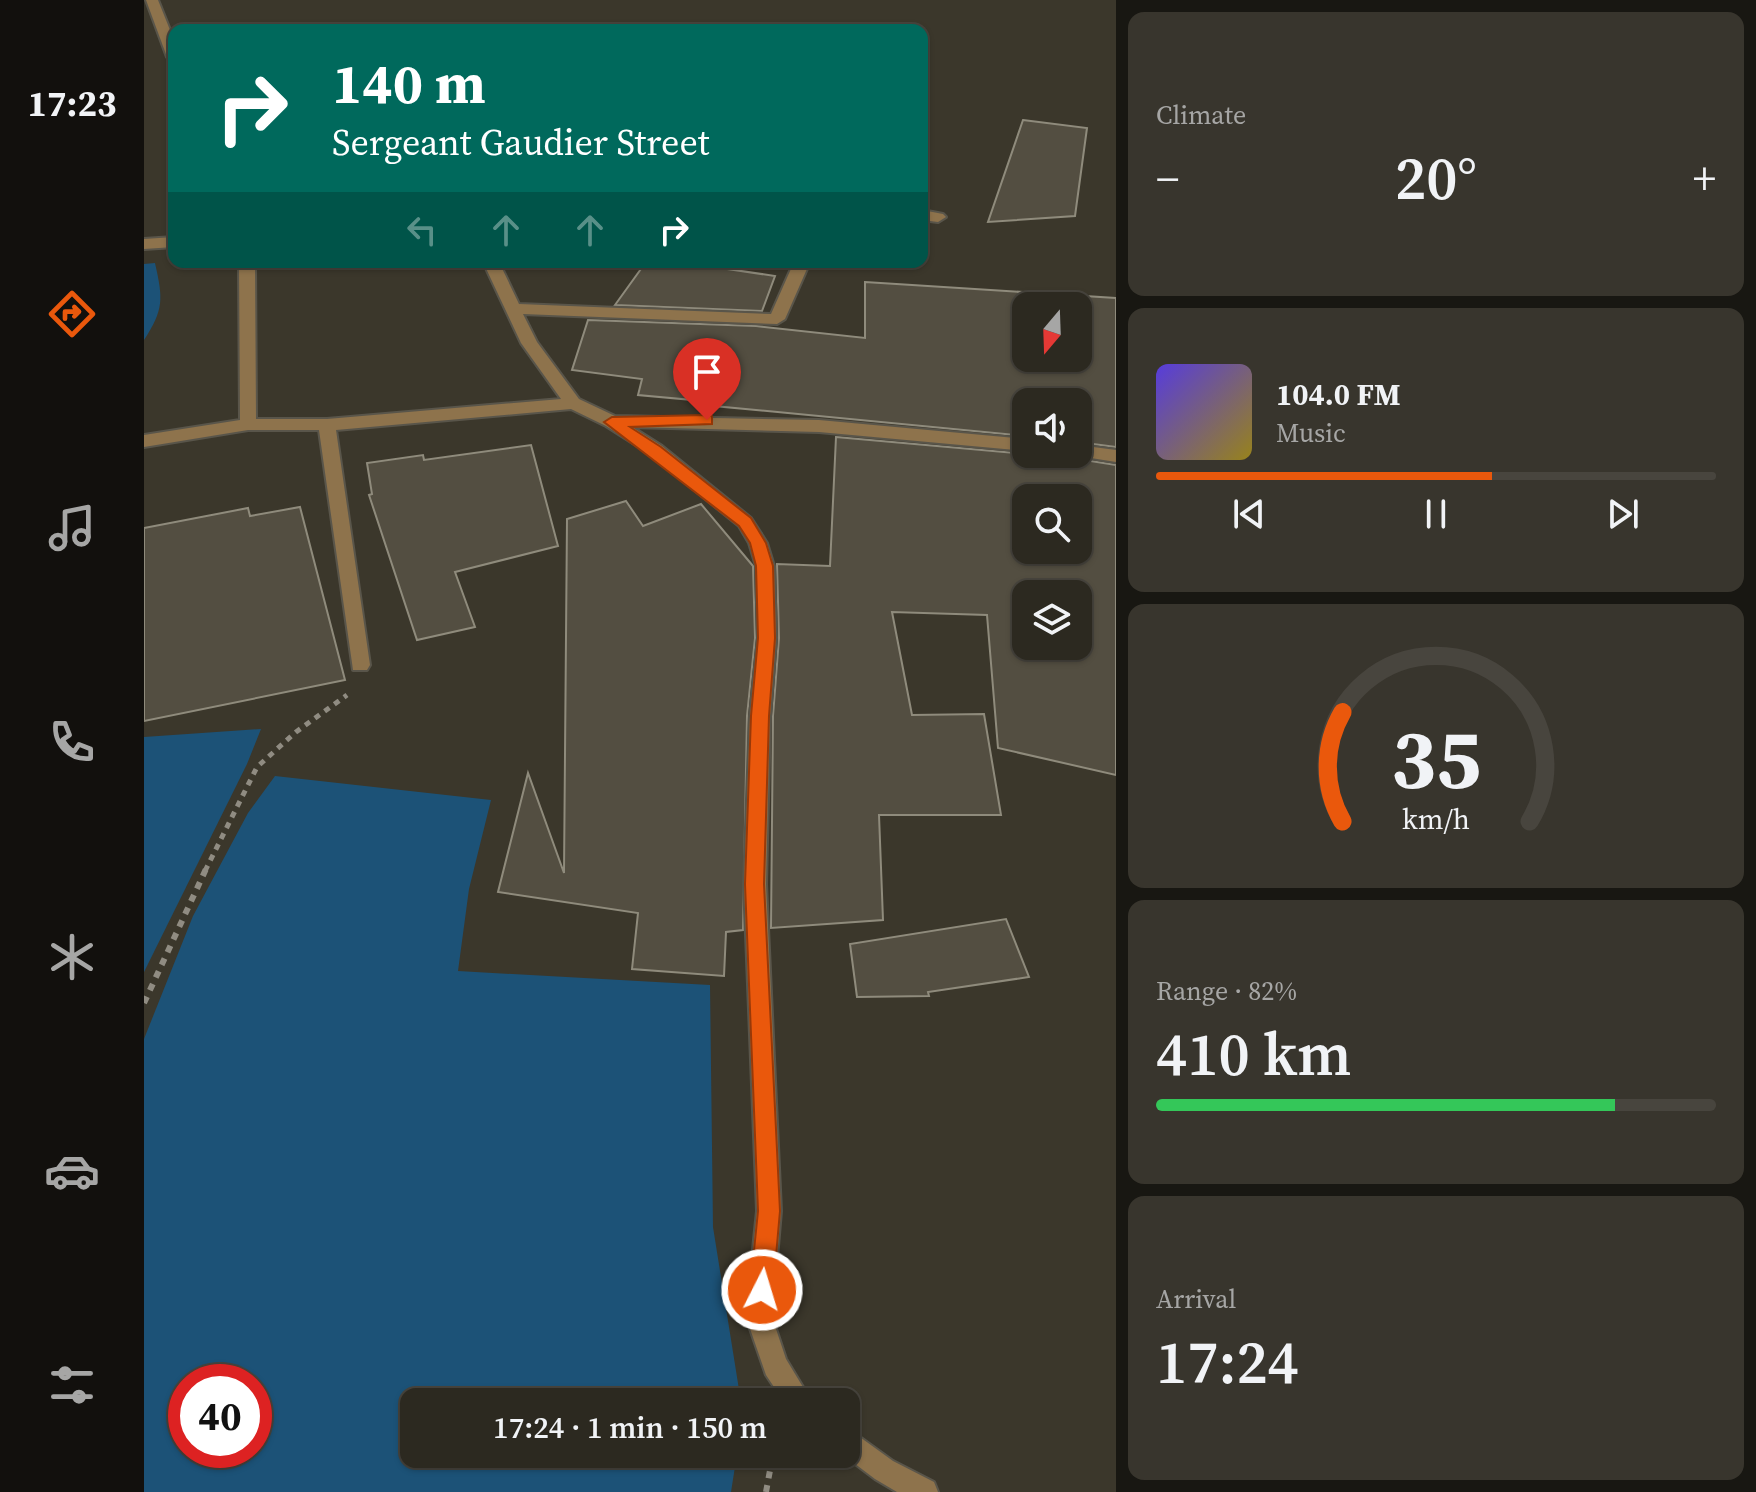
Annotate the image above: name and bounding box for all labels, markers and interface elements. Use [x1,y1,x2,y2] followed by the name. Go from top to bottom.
[332,45,486,122] text: 140 m
[200,56,304,160] icon: right
[28,79,116,128] text: 17:23
[1156,97,1246,133] text: Climate
[332,118,710,167] text: Sergeant Gaudier Street
[1395,137,1477,219] text: 20°
[1156,148,1179,209] text: −
[1693,148,1716,209] text: +
[400,208,444,252] icon: left
[484,208,528,252] icon: ahead
[568,208,612,252] icon: ahead
[652,208,696,252] icon: right
[44,286,100,342] icon: directions
[1012,292,1092,372] north arrow
[1012,292,1092,660] map controls
[673,338,741,420] pin
[685,350,729,394] icon: arrive
[1276,374,1401,415] text: 104.0 FM
[1012,388,1092,468] button: sound
[1276,415,1346,451] text: Music
[1012,484,1092,564] button: search
[1227,492,1271,536] icon: previous
[1414,492,1458,536] icon: pause
[1601,492,1645,536] icon: next
[44,500,100,556] icon: music
[1012,580,1092,660] button: layers
[1391,702,1481,816] text: 35
[44,714,100,770] icon: phone
[1402,799,1470,839] text: km/h
[44,929,100,985] icon: climate
[1156,973,1297,1009] text: Range · 82%
[1156,1013,1352,1095] text: 410 km
[44,1143,100,1199] icon: car
[720,1248,804,1332] position arrow
[1156,1281,1236,1317] text: Arrival
[1156,1321,1299,1403] text: 17:24
[44,1357,100,1413] icon: filters
[168,1364,272,1468] speed limit sign: 40
[493,1407,767,1448] text: 17:24 · 1 min · 150 m

